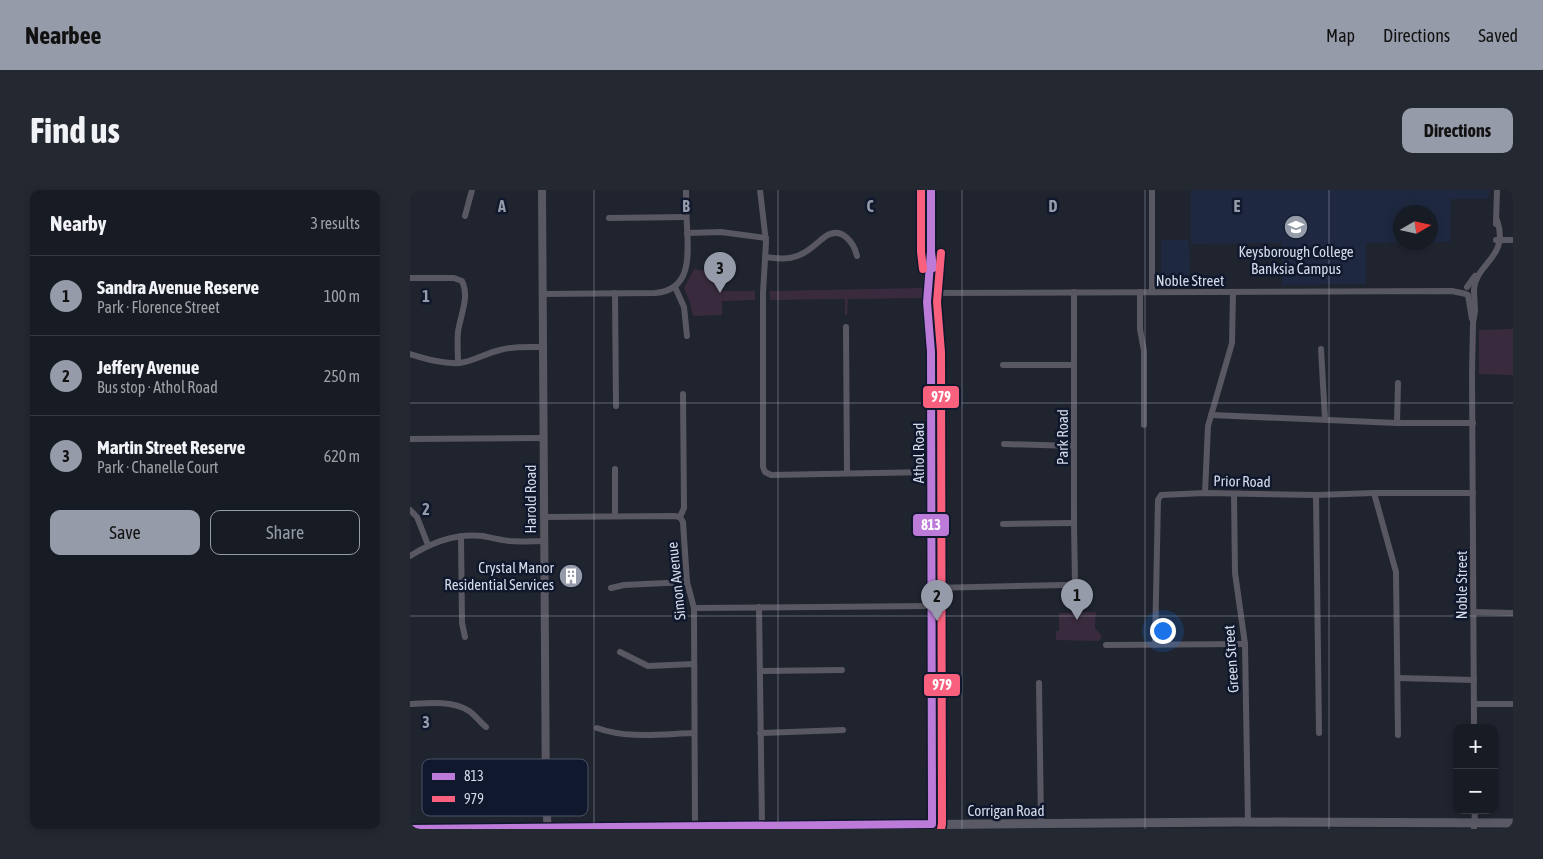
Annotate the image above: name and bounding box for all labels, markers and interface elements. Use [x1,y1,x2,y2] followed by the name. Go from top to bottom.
[25,22,101,49] text: Nearbee
[1326,25,1355,46] text: Map
[1383,25,1450,46] text: Directions
[1478,25,1518,46] text: Saved
[1402,108,1513,153] button: Directions
[30,110,120,150] text: Find us
[497,197,506,215] text: A
[682,197,690,215] text: B
[866,197,874,215] text: C
[1049,197,1058,215] text: D
[1234,197,1241,215] text: E
[1393,205,1438,250] north arrow
[50,211,106,235] text: Nearby
[310,214,360,232] text: 3 results
[1283,214,1309,240] school or university icon: Keysborough College Banksia Campus
[1238,243,1354,277] place label: Keysborough College Banksia Campus
[704,252,736,293] pin: 3
[1156,272,1224,289] street label: Noble Street
[97,276,259,298] text: Sandra Avenue Reserve
[62,287,70,305] text: 1
[324,287,360,305] text: 100 m
[422,287,430,305] text: 1
[97,298,220,316] text: Park · Florence Street
[97,356,199,378] text: Jeffery Avenue
[62,367,70,385] text: 2
[324,367,360,385] text: 250 m
[97,378,218,396] text: Bus stop · Athol Road
[922,385,960,409] line badge: 979
[931,389,951,405] text: 979
[1054,409,1071,465] street label: Park Road
[910,423,927,483] street label: Athol Road
[97,436,245,458] text: Martin Street Reserve
[62,447,70,465] text: 3
[324,447,360,465] text: 620 m
[97,458,218,476] text: Park · Chanelle Court
[522,465,539,533] street label: Harold Road
[1213,472,1271,490] street label: Prior Road
[422,500,430,518] text: 2
[50,510,200,555] button: Save
[210,510,360,555] button: Share
[912,513,950,537] line badge: 813
[921,517,941,533] text: 813
[663,541,689,621] street label: Simon Avenue
[1453,551,1470,619] street label: Noble Street
[444,559,555,593] place label: Crystal Manor Residential Services
[558,563,584,589] building icon: Crystal Manor Residential Services
[1061,579,1093,620] pin: 1
[921,580,953,621] pin: 2
[1150,618,1176,644] your location
[1220,624,1242,694] street label: Green Street
[923,673,961,697] line badge: 979
[932,677,952,693] text: 979
[422,713,430,731] text: 3
[1453,724,1498,814] map controls
[1453,724,1498,769] button: +
[422,759,588,816] legend
[464,768,484,784] text: 813
[1453,769,1498,814] button: −
[464,791,484,807] text: 979
[967,802,1045,819] street label: Corrigan Road

